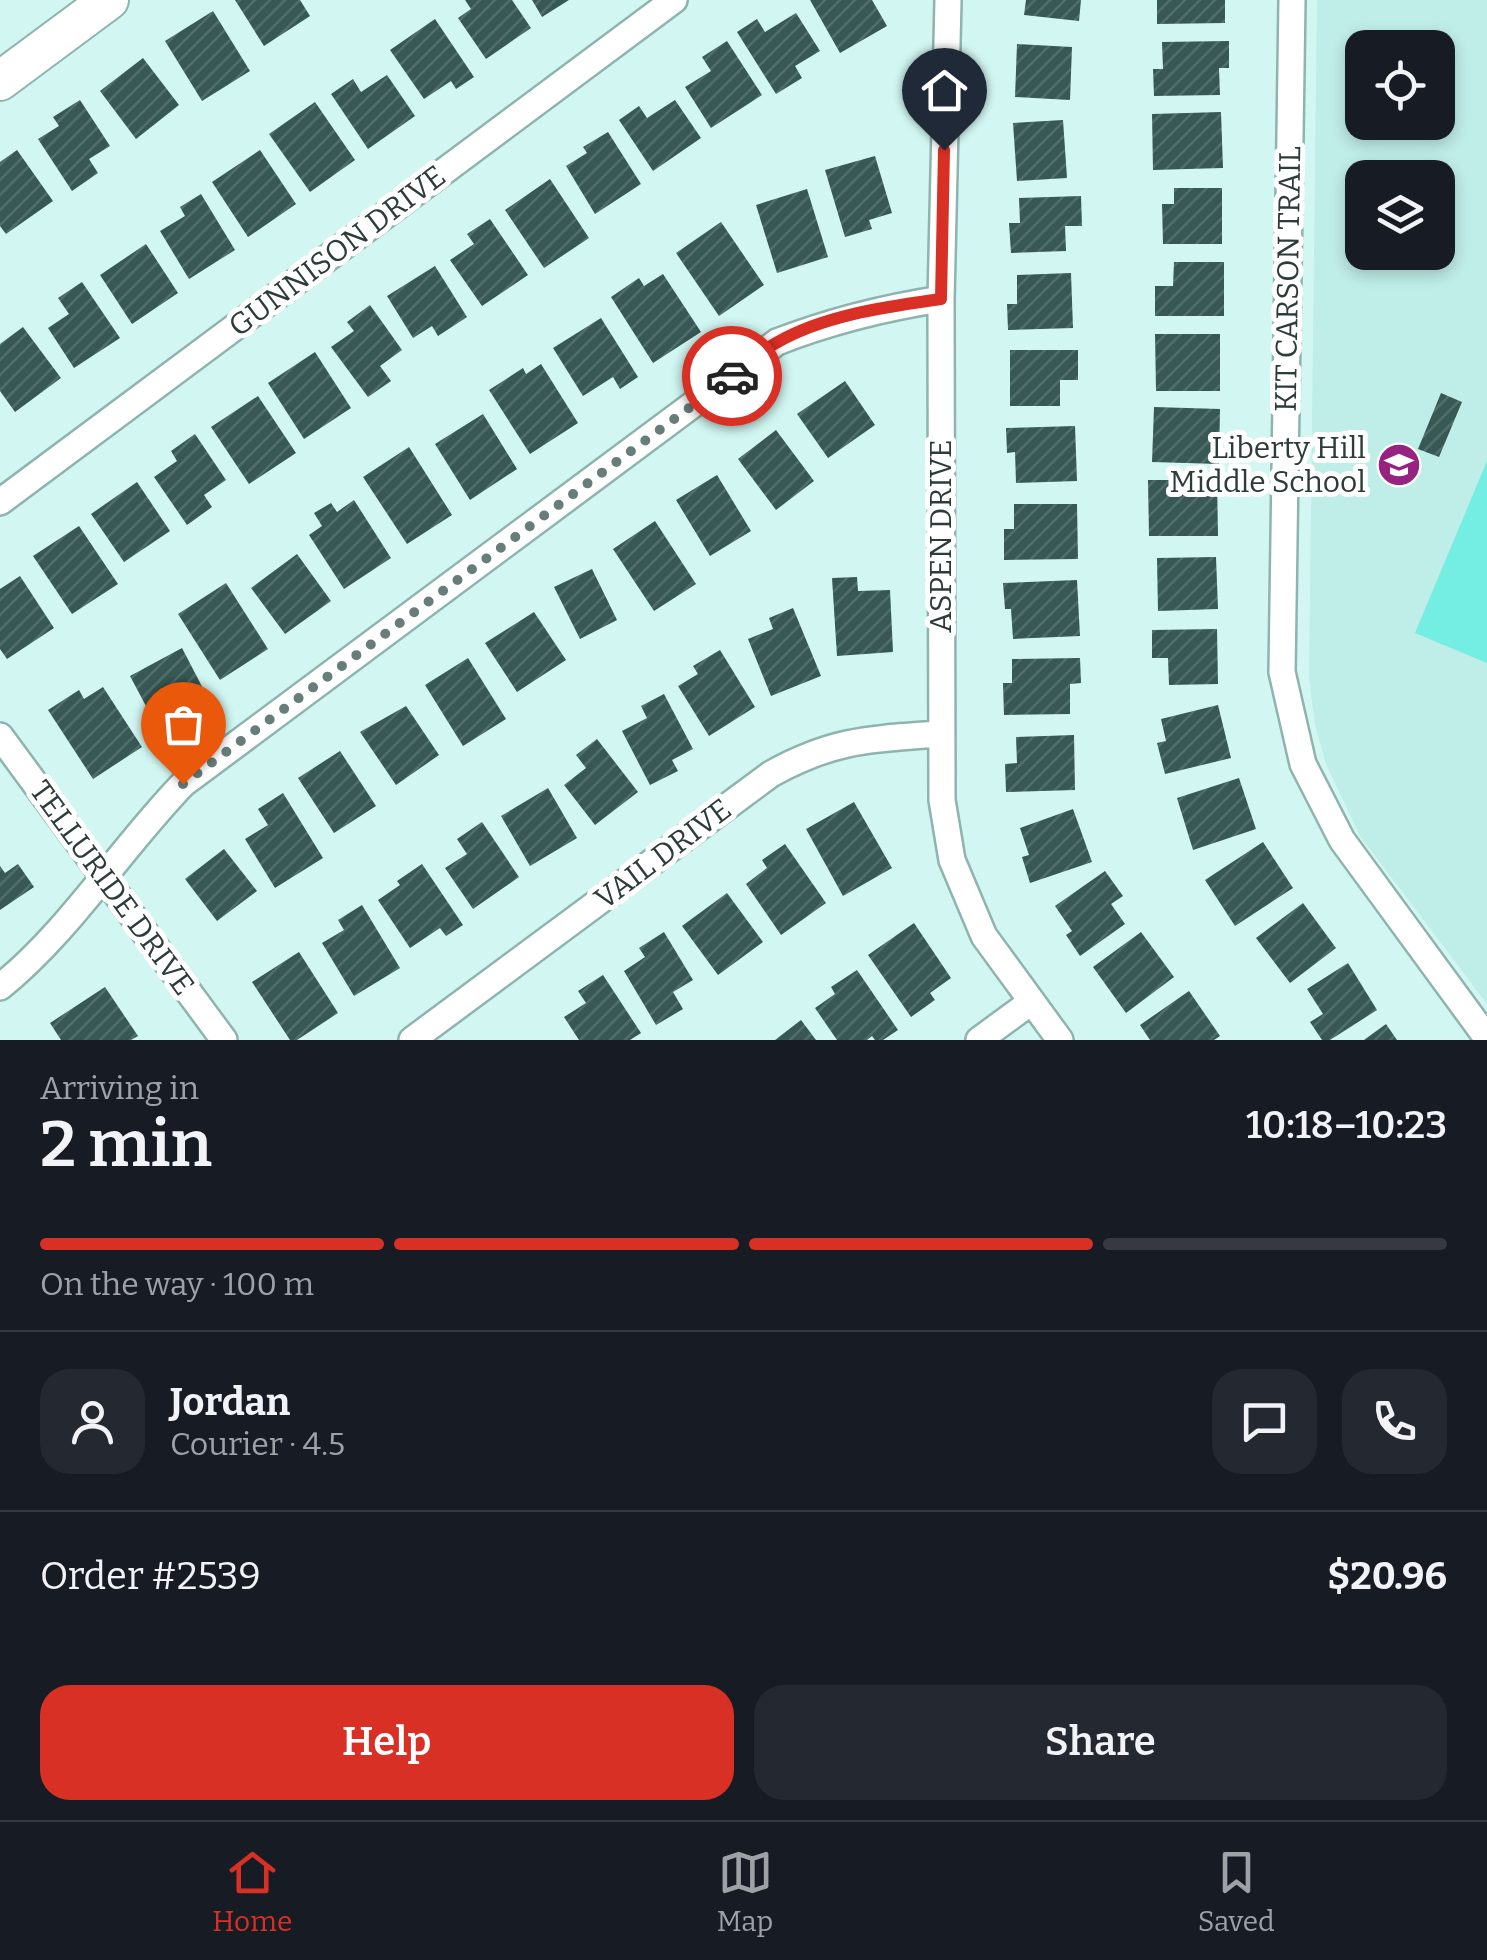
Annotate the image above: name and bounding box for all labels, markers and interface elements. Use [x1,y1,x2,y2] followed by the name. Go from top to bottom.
[1345,30,1455,270] map controls
[1345,30,1455,140] button: locate
[902,48,987,151] pin
[917,63,972,118] icon: home
[1268,146,1308,412] street label: KIT CARSON TRAIL
[222,158,452,344] street label: GUNNISON DRIVE
[1345,160,1455,270] button: layers
[682,326,782,426] courier
[705,349,760,404] icon: car
[1169,430,1366,500] place label: Liberty Hill Middle School
[923,439,959,633] street label: ASPEN DRIVE
[1376,442,1422,488] school or university icon: Liberty Hill Middle School
[141,682,226,785] pin
[156,697,211,752] icon: bag
[22,774,202,1002] street label: TELLURIDE DRIVE
[588,791,738,917] street label: VAIL DRIVE
[40,1069,199,1107] text: Arriving in
[1246,1102,1447,1148] text: 10:18–10:23
[40,1105,212,1183] text: 2 min
[40,1265,314,1303] text: On the way · 100 m
[40,1369,145,1474] button: person
[1212,1369,1317,1474] button: chat
[1342,1369,1447,1474] button: phone
[170,1379,290,1425] text: Jordan
[170,1425,345,1463] text: Courier · 4.5
[40,1553,261,1599] text: Order #2539
[1327,1553,1447,1599] text: $20.96
[40,1685,734,1800] button: Help
[754,1685,1447,1800] button: Share
[212,1845,292,1938] tab: Home
[717,1845,773,1938] tab: Map
[1198,1845,1275,1938] tab: Saved

